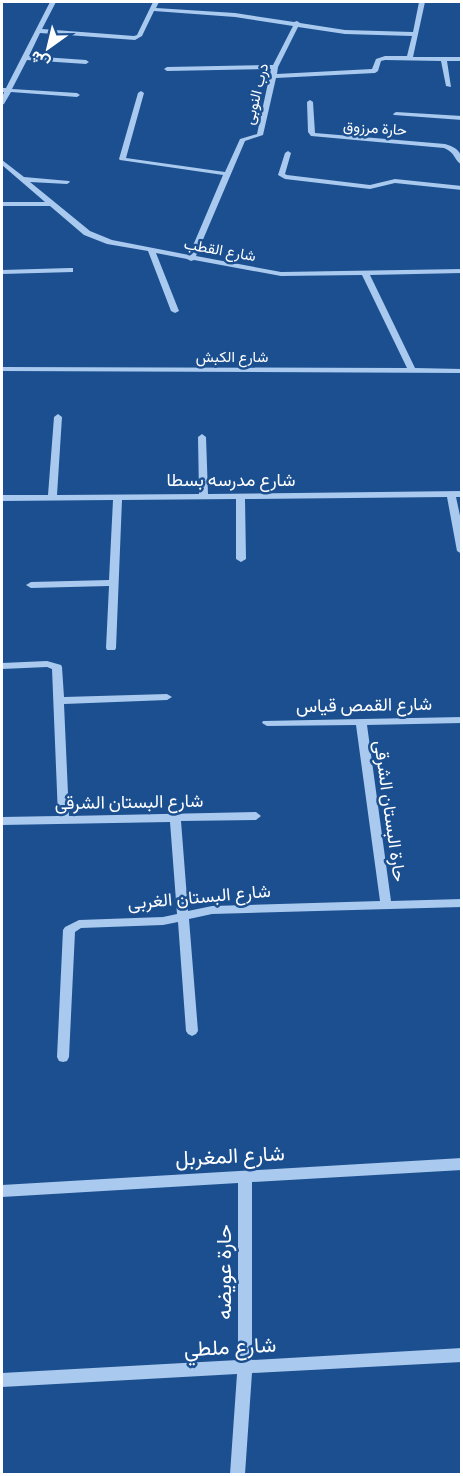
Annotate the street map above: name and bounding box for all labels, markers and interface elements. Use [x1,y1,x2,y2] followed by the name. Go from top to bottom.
[18,18,78,78] north arrow
[27,46,54,73] text: ش
[240,61,273,127] street label: درب النوبى
[343,117,407,139] street label: حارة مرزوق
[182,235,258,267] street label: شارع القطب
[196,348,269,368] street label: شارع الكبش
[167,469,295,492] street label: شارع مدرسه بسطا
[296,693,432,718] street label: شارع القمص قياس
[369,739,411,883] street label: حارة البستان الشرقى
[54,790,204,815] street label: شارع البستان الشرقى
[127,880,272,915] street label: شارع البستان الغربى
[175,1140,286,1173] street label: شارع المغربل
[211,1224,237,1320] street label: حارة عويضه
[183,1332,277,1366] street label: شارع ملطي

